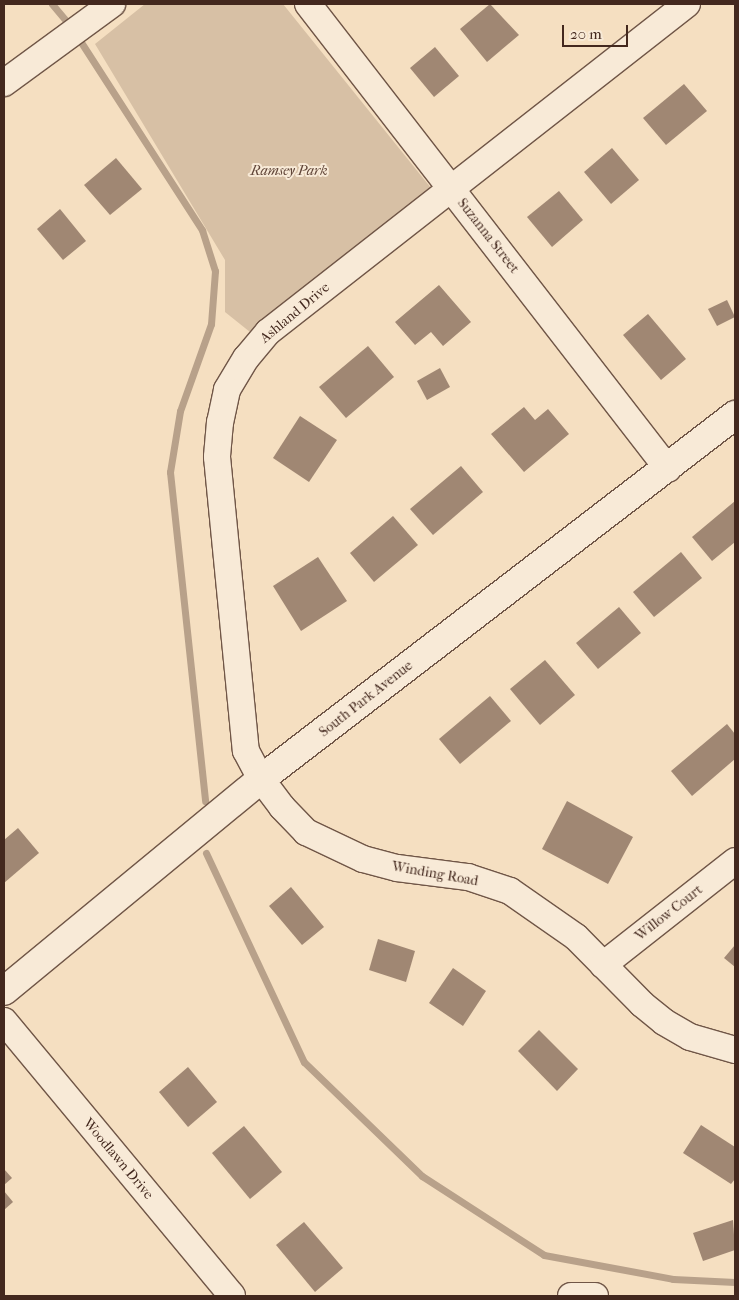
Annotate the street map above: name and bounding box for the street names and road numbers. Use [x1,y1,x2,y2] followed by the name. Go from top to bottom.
[454,195,522,277] street label: Suzanna Street
[257,279,333,347] street label: Ashland Drive
[316,657,416,741] street label: South Park Avenue
[391,858,479,890] street label: Winding Road
[632,881,706,945] street label: Willow Court
[79,1115,157,1203] street label: Woodlawn Drive

